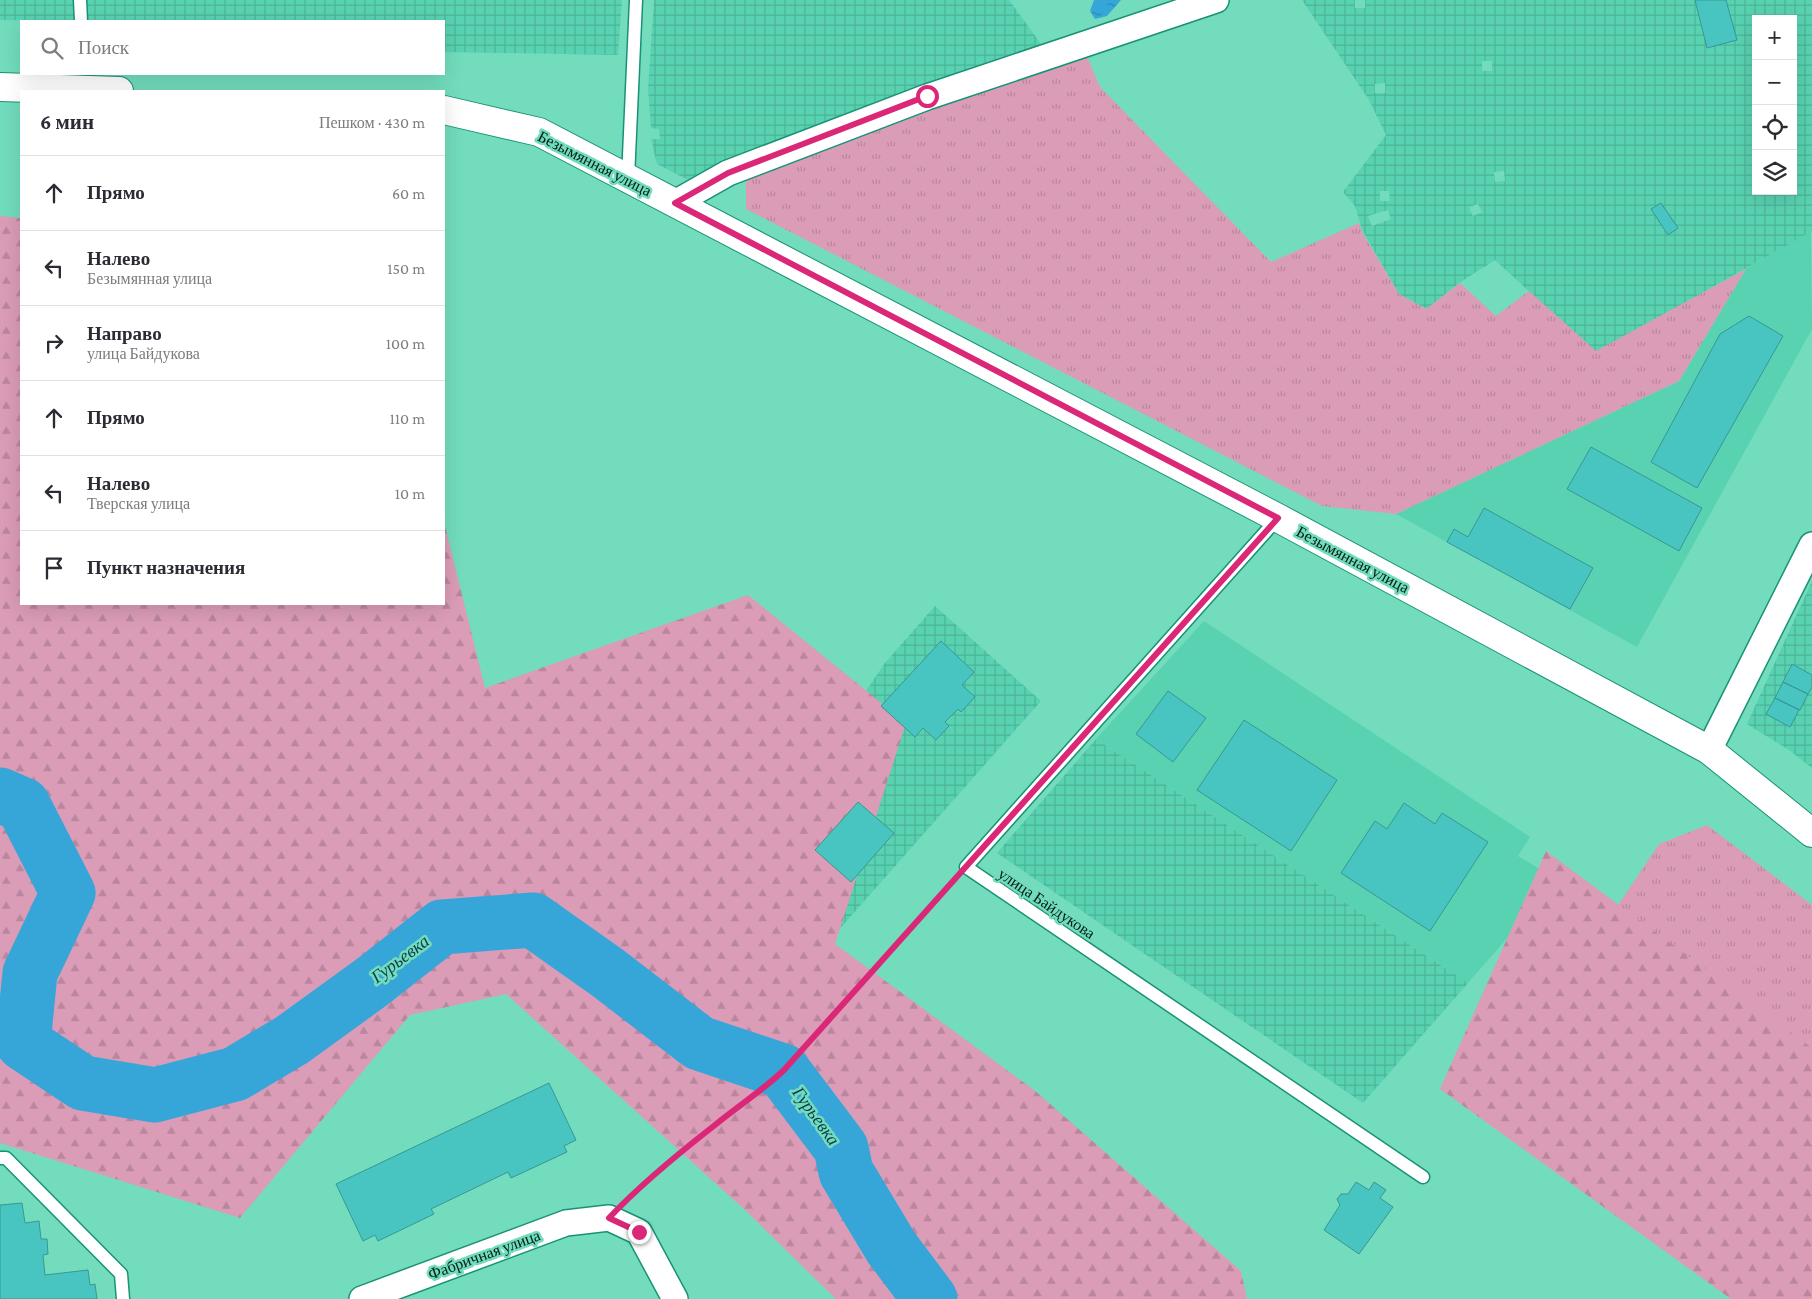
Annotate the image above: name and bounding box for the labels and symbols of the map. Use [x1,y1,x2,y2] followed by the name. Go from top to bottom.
[916,85,939,108] route start
[535,127,654,200] street label: Безымянная улица
[1293,523,1412,597] street label: Безымянная улица
[995,865,1098,943] street label: улица Байдукова
[366,931,433,988] water label: Гурьевка
[788,1082,844,1149] water label: Гурьевка
[628,1221,651,1244] route end
[426,1226,543,1284] street label: Фабричная улица

